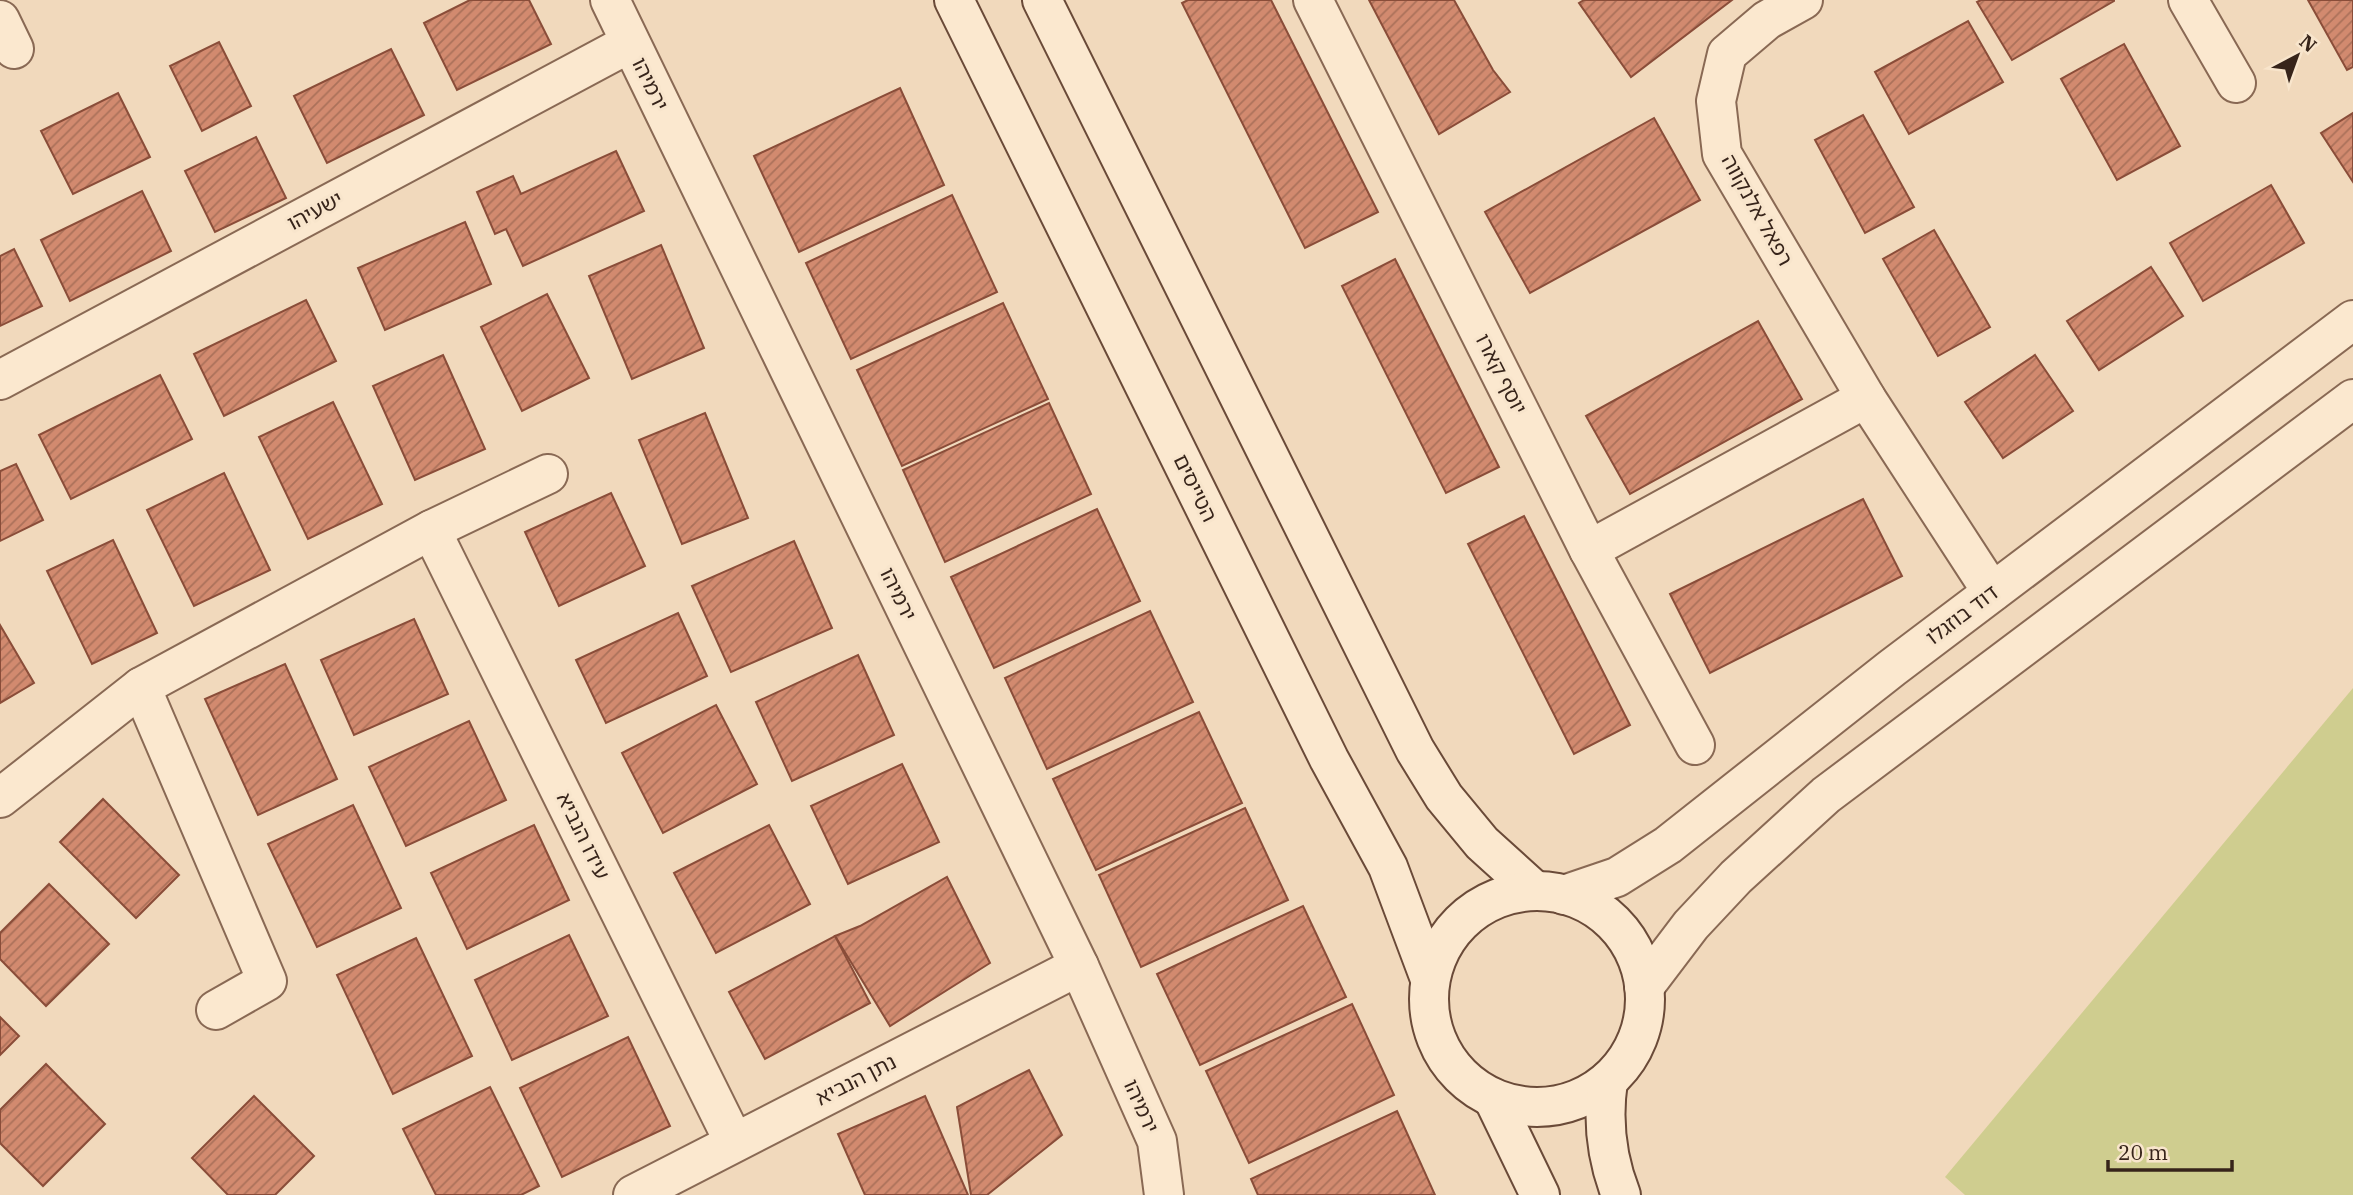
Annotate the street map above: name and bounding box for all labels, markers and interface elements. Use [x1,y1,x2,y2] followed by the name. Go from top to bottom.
[2262,21,2332,91] north arrow
[2295,29,2322,57] text: N
[626,52,676,115] street label: ירמיהו
[1716,149,1800,270] street label: רפאל אלנקווה
[282,184,347,236] street label: ישעיהו
[1470,329,1534,419] street label: יוסף קארו
[1168,449,1224,526] street label: הטייסים
[874,562,924,625] street label: ירמיהו
[1919,578,2003,651] street label: דוד בוזגלו
[551,787,617,884] street label: עידו הנביא
[811,1047,901,1111] street label: נתן הנביא
[1118,1074,1166,1137] street label: ירמיהו
[2108,1128,2232,1172] scale bar
[2118,1138,2168,1166] text: 20 m

